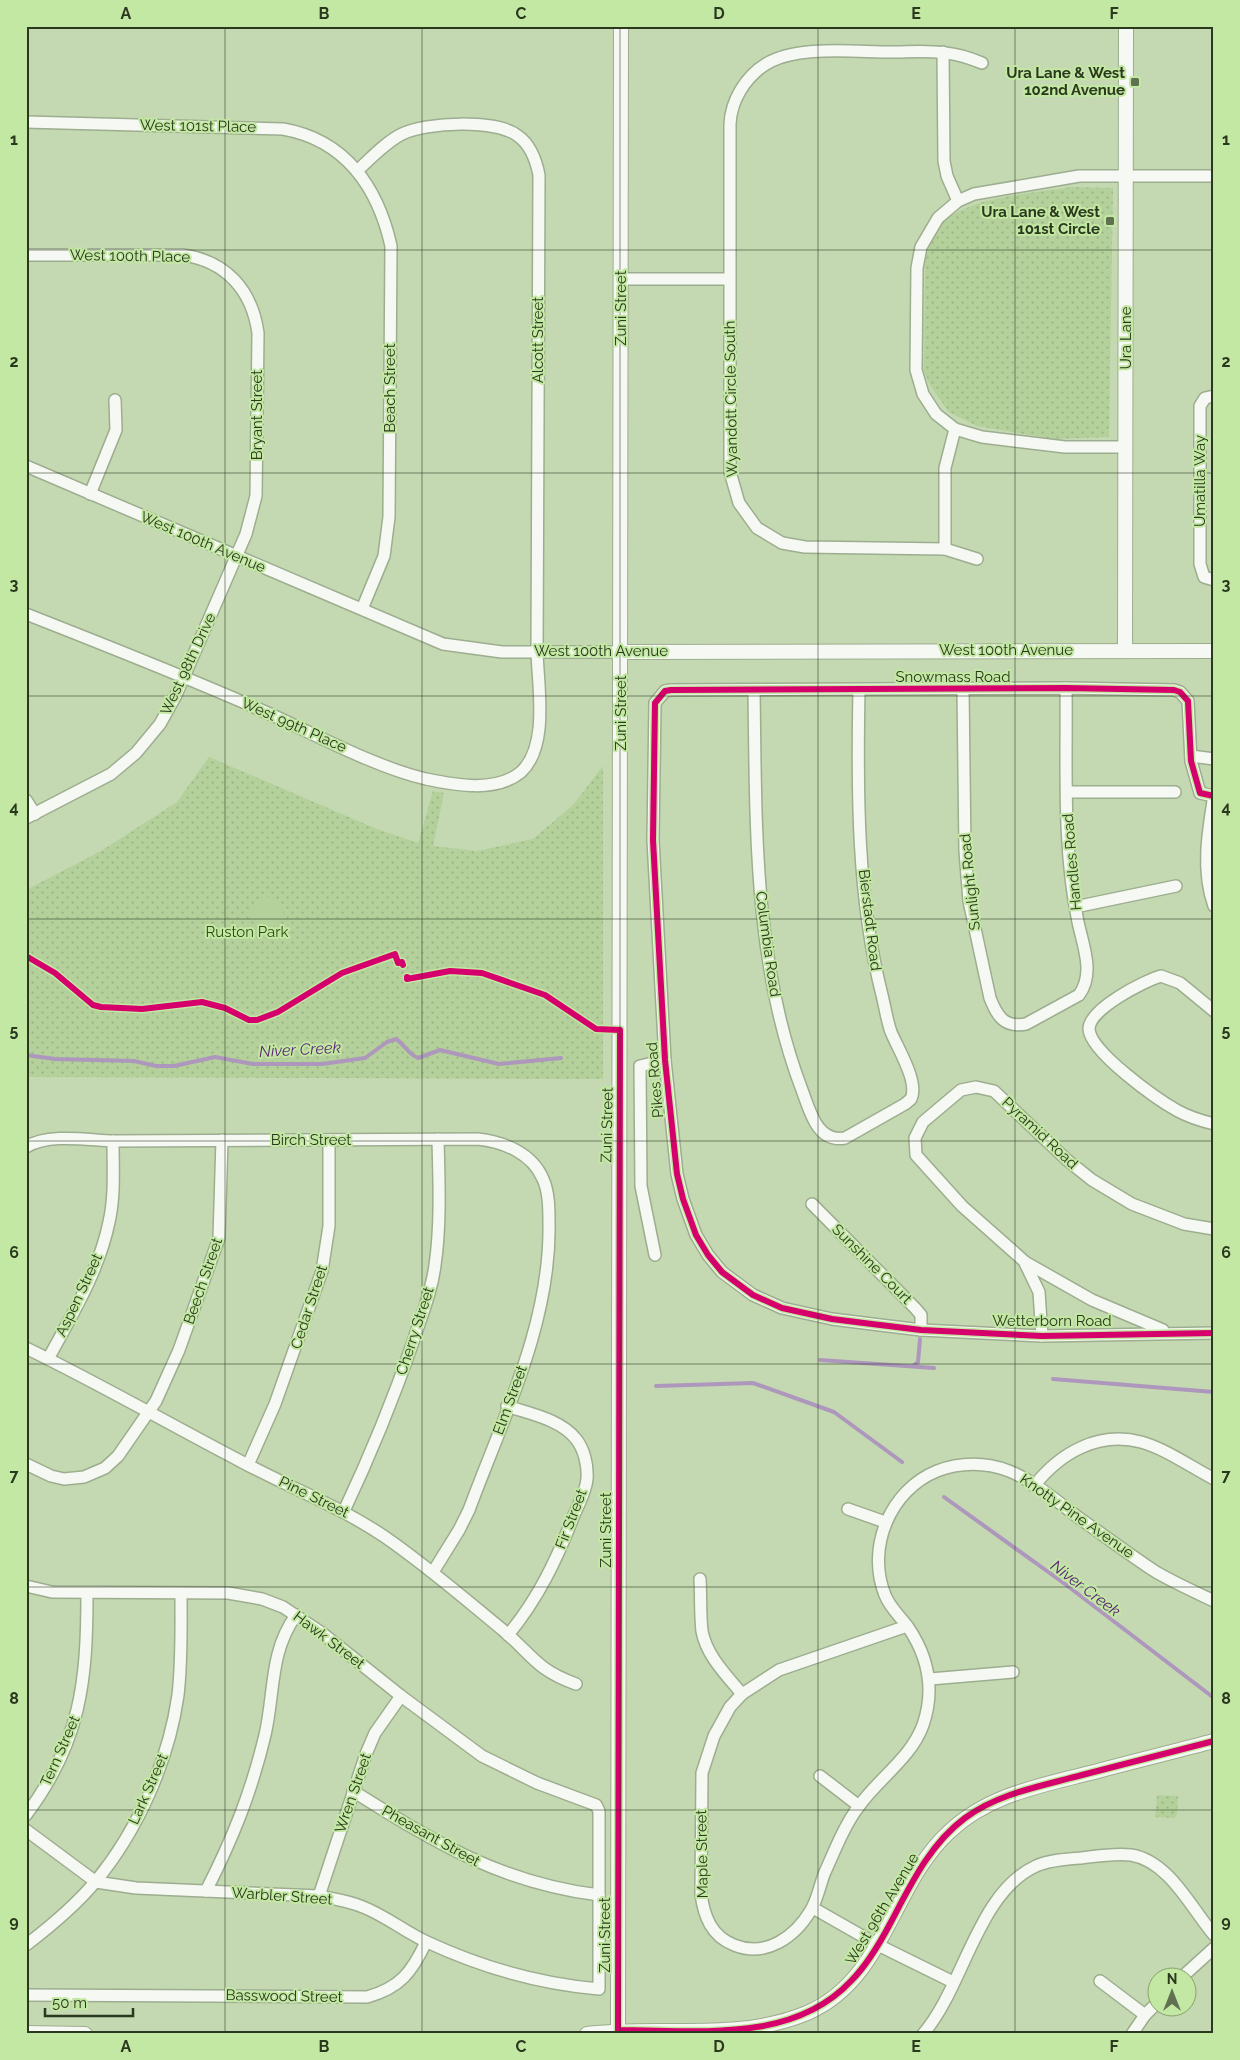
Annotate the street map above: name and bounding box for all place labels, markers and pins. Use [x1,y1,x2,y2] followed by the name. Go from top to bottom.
[1006,64,1125,99] place label: Ura Lane & West 102nd Avenue
[1129,76,1141,88] marker: Ura Lane & West 102nd Avenue
[981,203,1100,238] place label: Ura Lane & West 101st Circle
[1104,215,1116,227] marker: Ura Lane & West 101st Circle

